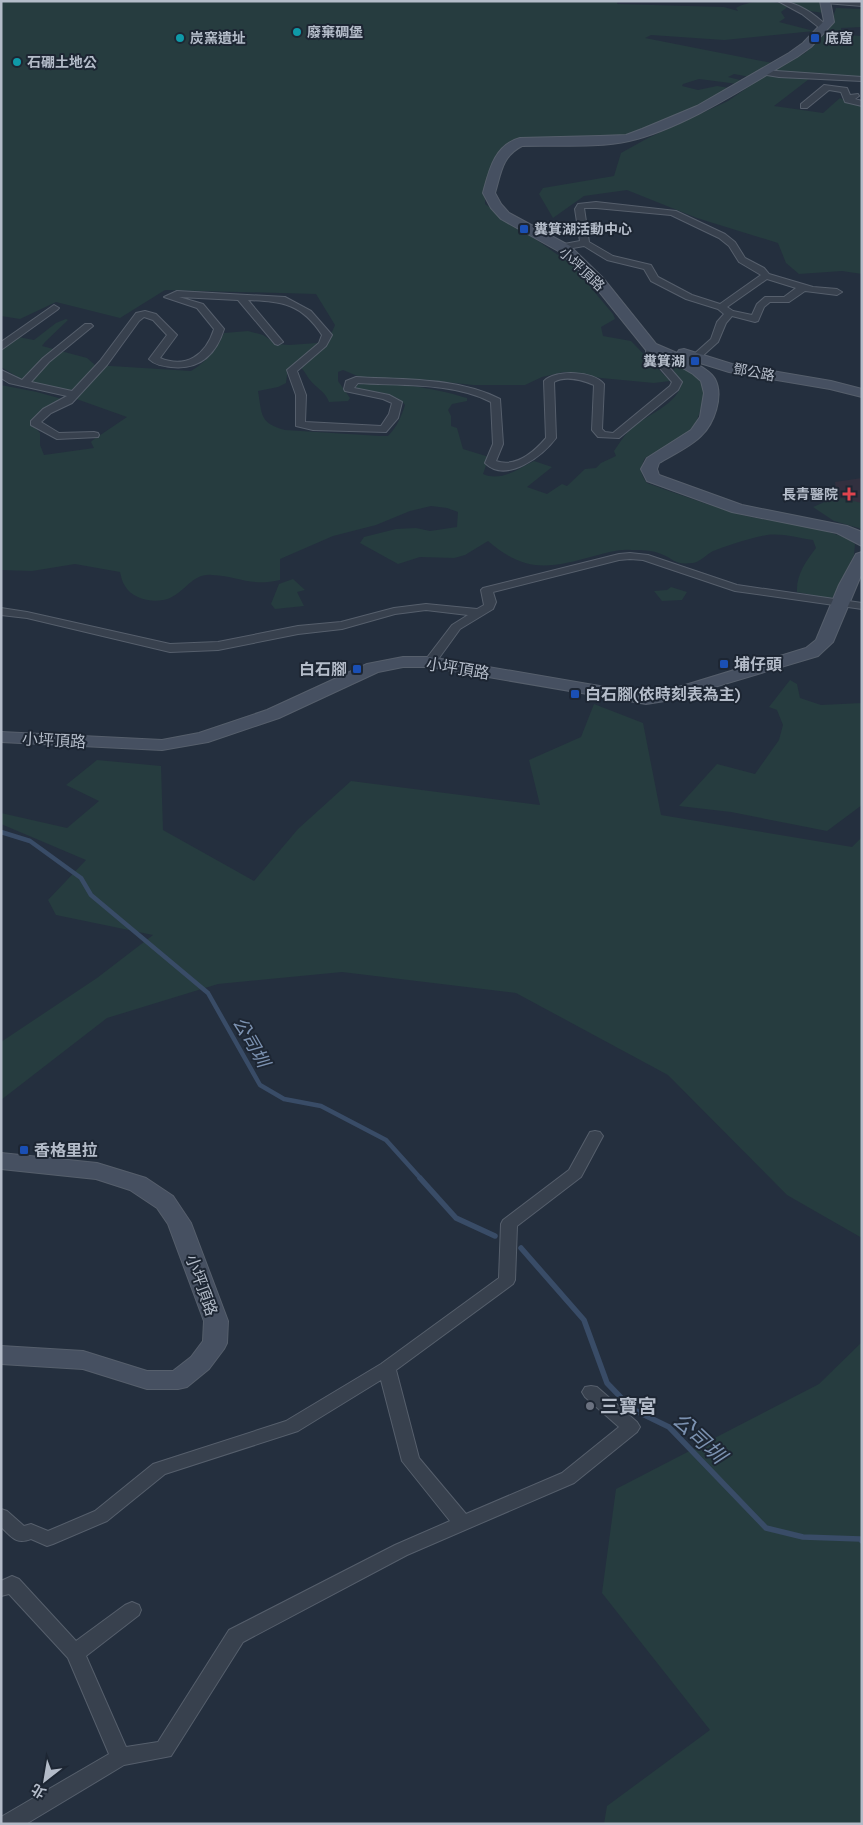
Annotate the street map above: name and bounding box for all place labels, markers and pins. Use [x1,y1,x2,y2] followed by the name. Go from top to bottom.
[307,23,363,41] place label: 廢棄碉堡
[291,26,303,38] marker: 廢棄碉堡
[190,29,246,47] place label: 炭窯遺址
[825,29,853,47] place label: 底窟
[174,32,186,44] marker: 炭窯遺址
[809,32,821,44] marker: 底窟
[27,53,97,71] place label: 石硼土地公
[11,56,23,68] marker: 石硼土地公
[534,220,632,238] place label: 糞箕湖活動中心
[518,223,530,235] marker: 糞箕湖活動中心
[643,352,685,370] place label: 糞箕湖
[689,355,701,367] marker: 糞箕湖
[782,485,838,503] place label: 長青醫院
[842,487,856,501] marker: 長青醫院
[734,654,782,674] place label: 埔仔頭
[718,658,730,670] marker: 埔仔頭
[299,659,347,679] place label: 白石腳
[351,663,363,675] marker: 白石腳
[585,684,741,704] place label: 白石腳(依時刻表為主)
[569,688,581,700] marker: 白石腳(依時刻表為主)
[34,1140,98,1160] place label: 香格里拉
[18,1144,30,1156] marker: 香格里拉
[600,1394,657,1418] place label: 三寶宮
[584,1400,596,1412] marker: 三寶宮

